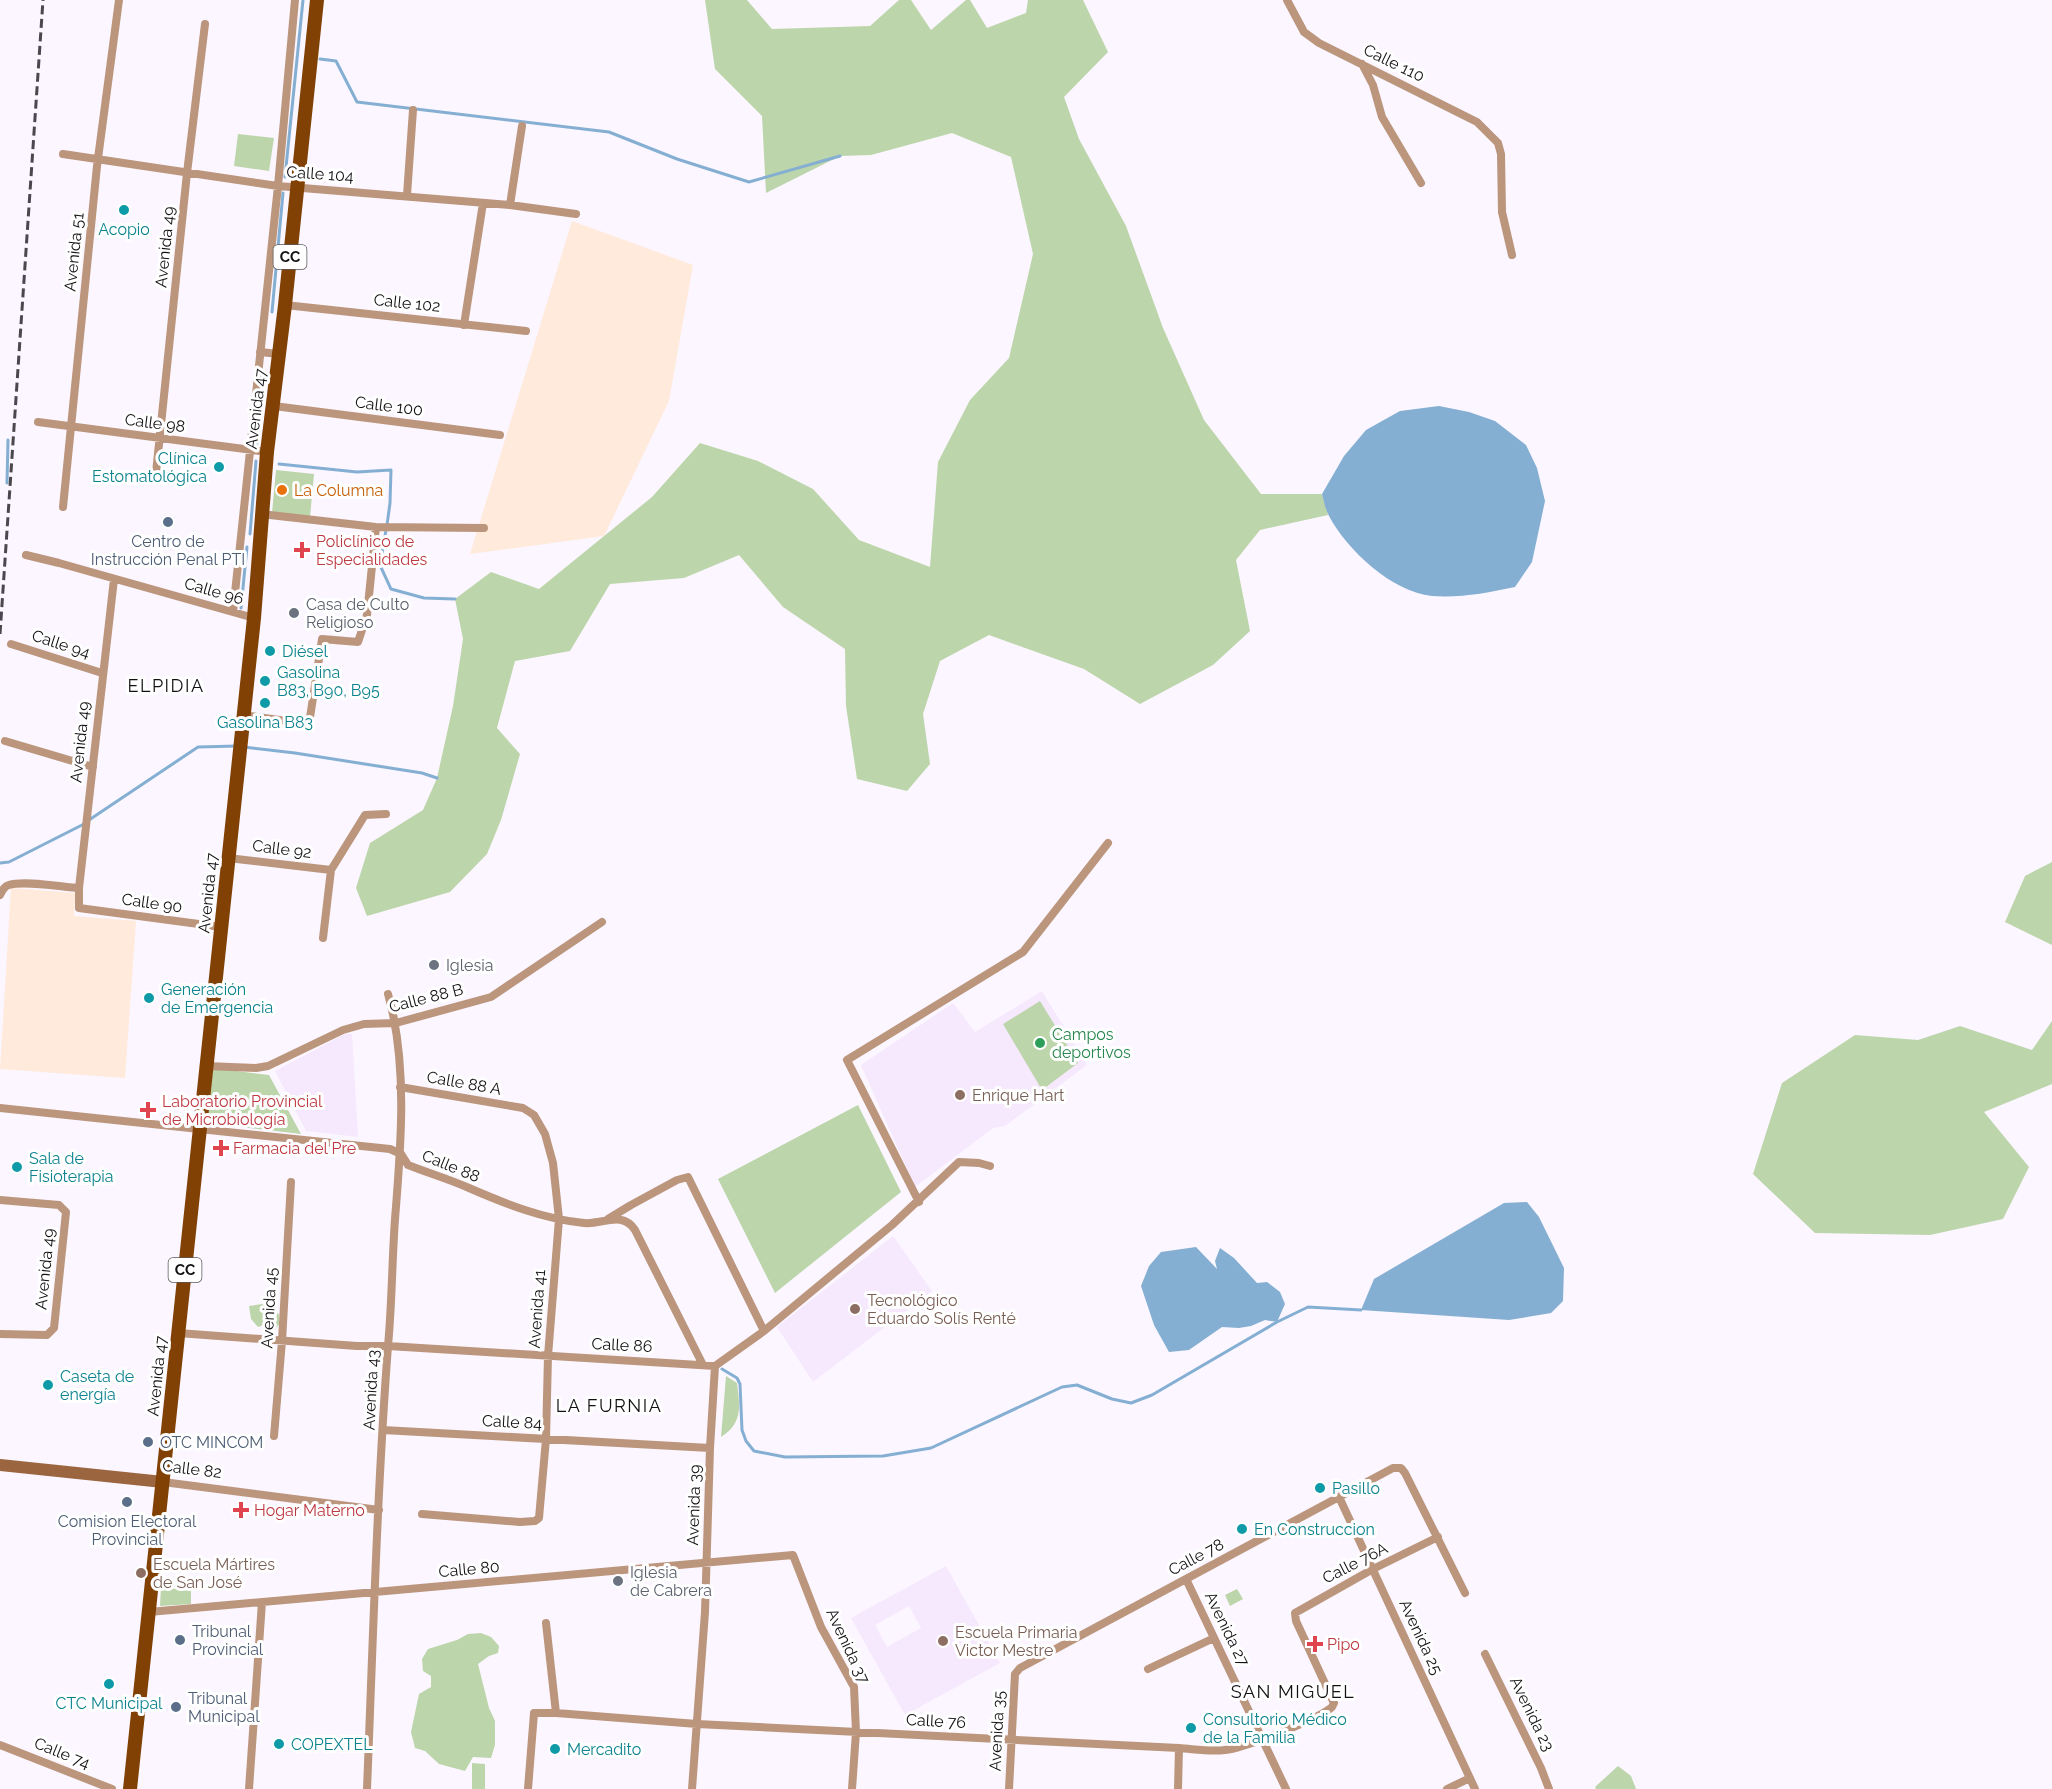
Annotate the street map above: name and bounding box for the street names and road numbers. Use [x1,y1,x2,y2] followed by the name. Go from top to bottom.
[1360,40,1428,86] street label: Calle 110
[286,162,354,186] street label: Calle 104
[151,205,179,289] street label: Avenida 49
[60,212,88,292] street label: Avenida 51
[274,245,306,269] road number: CC
[373,290,441,316] street label: Calle 102
[242,367,270,450] street label: Avenida 47
[354,392,424,420] street label: Calle 100
[124,410,186,436] street label: Calle 98
[182,573,246,609] street label: Calle 96
[30,626,93,662] street label: Calle 94
[66,700,94,784] street label: Avenida 49
[251,836,313,862] street label: Calle 92
[194,851,222,934] street label: Avenida 47
[120,889,184,917] street label: Calle 90
[387,980,465,1016] street label: Calle 88 B
[425,1067,503,1099] street label: Calle 88 A
[419,1146,483,1186] street label: Calle 88
[31,1227,59,1311] street label: Avenida 49
[168,1258,201,1282] road number: CC
[257,1267,281,1349] street label: Avenida 45
[525,1269,549,1349] street label: Avenida 41
[143,1334,171,1417] street label: Avenida 47
[591,1334,653,1356] street label: Calle 86
[359,1349,383,1431] street label: Avenida 43
[481,1411,543,1433] street label: Calle 84
[161,1456,223,1482] street label: Calle 82
[683,1464,705,1546] street label: Avenida 39
[1165,1535,1227,1579] street label: Calle 78
[1319,1538,1391,1588] street label: Calle 76A
[438,1557,500,1581] street label: Calle 80
[1201,1589,1253,1670] street label: Avenida 27
[1395,1596,1447,1678] street label: Avenida 25
[822,1605,874,1687] street label: Avenida 37
[1506,1674,1558,1754] street label: Avenida 23
[985,1690,1009,1772] street label: Avenida 35
[905,1710,967,1732] street label: Calle 76
[31,1733,93,1773] street label: Calle 74

